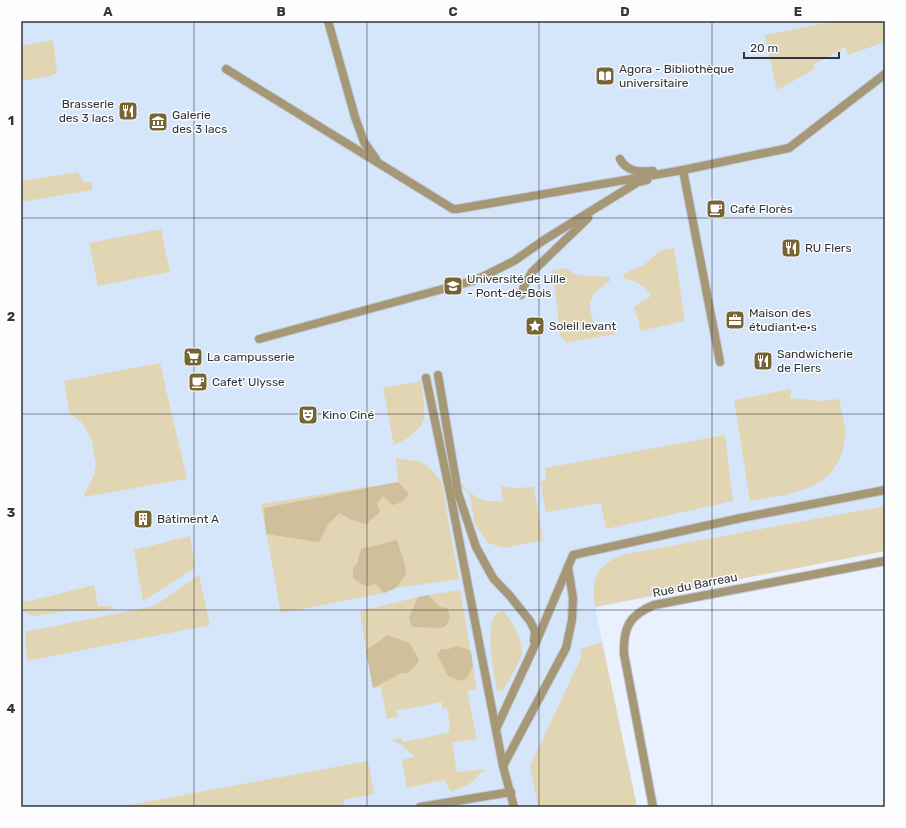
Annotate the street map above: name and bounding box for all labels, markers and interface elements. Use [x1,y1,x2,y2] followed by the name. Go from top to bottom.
[103,4,113,19] text: A
[276,4,286,19] text: B
[448,4,458,19] text: C
[620,4,630,19] text: D
[794,4,802,19] text: E
[744,34,839,60] scale bar
[750,41,778,55] text: 20 m
[619,62,735,90] place label: Agora - Bibliothèque universitaire
[594,65,616,87] library icon: Agora - Bibliothèque universitaire
[59,97,114,125] place label: Brasserie des 3 lacs
[117,100,139,122] restaurant icon: Brasserie des 3 lacs
[172,108,227,136] place label: Galerie des 3 lacs
[147,111,169,133] museum icon: Galerie des 3 lacs
[8,113,14,128] text: 1
[705,198,727,220] cafe icon: Café Florès
[730,202,793,216] place label: Café Florès
[780,237,802,259] restaurant icon: RU Flers
[805,241,852,255] place label: RU Flers
[467,272,566,300] place label: Université de Lille - Pont-de-Bois
[442,275,464,297] school or university icon: Université de Lille - Pont-de-Bois
[749,306,817,334] place label: Maison des étudiant·e·s
[7,309,15,324] text: 2
[724,309,746,331] office icon: Maison des étudiant·e·s
[524,315,546,337] place icon: Soleil levant
[549,319,616,333] place label: Soleil levant
[182,346,204,368] supermarket icon: La campusserie
[777,347,853,375] place label: Sandwicherie de Flers
[207,350,295,364] place label: La campusserie
[752,350,774,372] restaurant icon: Sandwicherie de Flers
[187,371,209,393] cafe icon: Cafet' Ulysse
[212,375,285,389] place label: Cafet' Ulysse
[297,404,319,426] theatre icon: Kino Ciné
[322,408,374,422] place label: Kino Ciné
[7,505,16,520] text: 3
[132,508,154,530] building icon: Bâtiment A
[157,512,219,526] place label: Bâtiment A
[651,570,739,600] street label: Rue du Barreau
[7,701,16,716] text: 4

